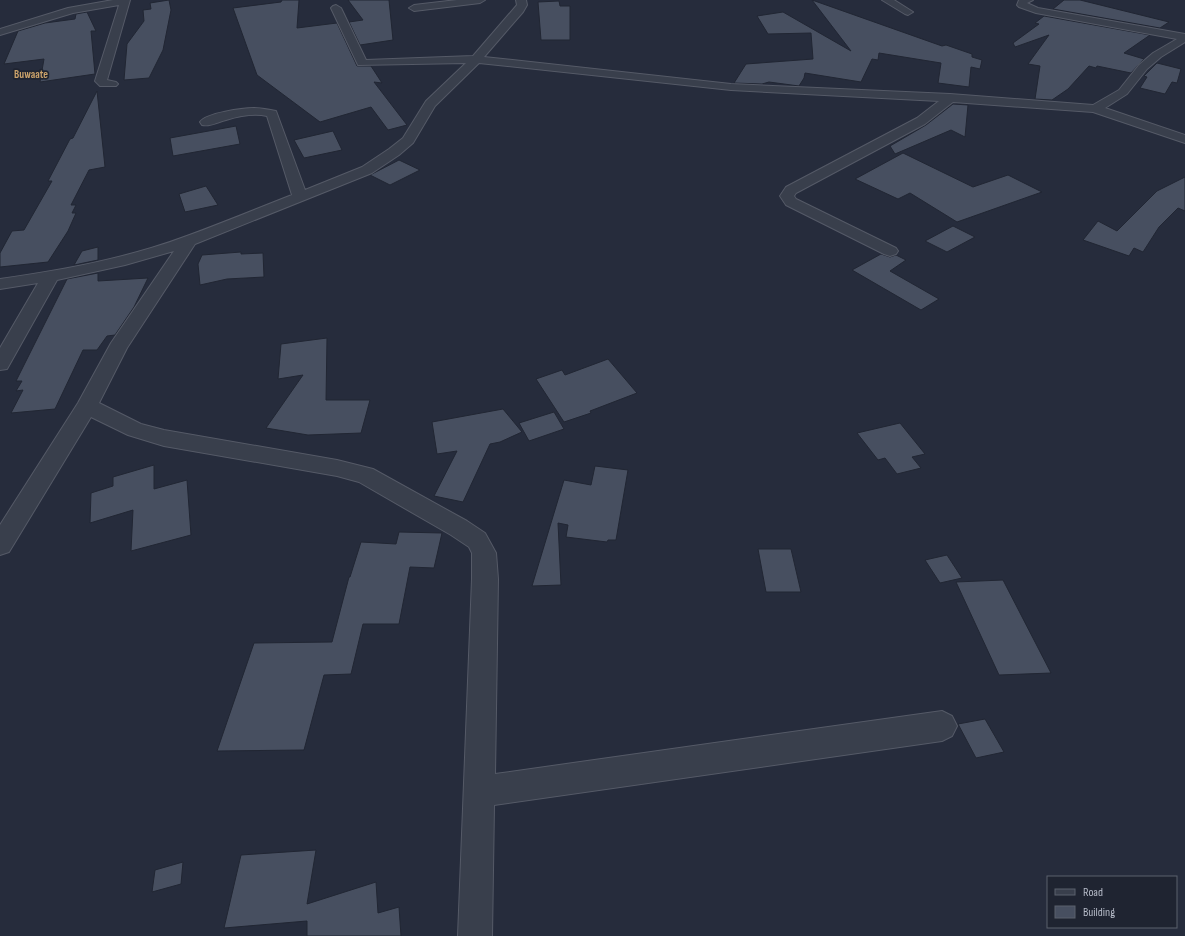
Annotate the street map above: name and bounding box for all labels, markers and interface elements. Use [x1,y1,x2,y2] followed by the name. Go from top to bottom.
[14,68,48,81] district label: Buwaate
[1047,876,1177,928] legend
[1083,885,1103,900] text: Road
[1083,905,1115,920] text: Building

